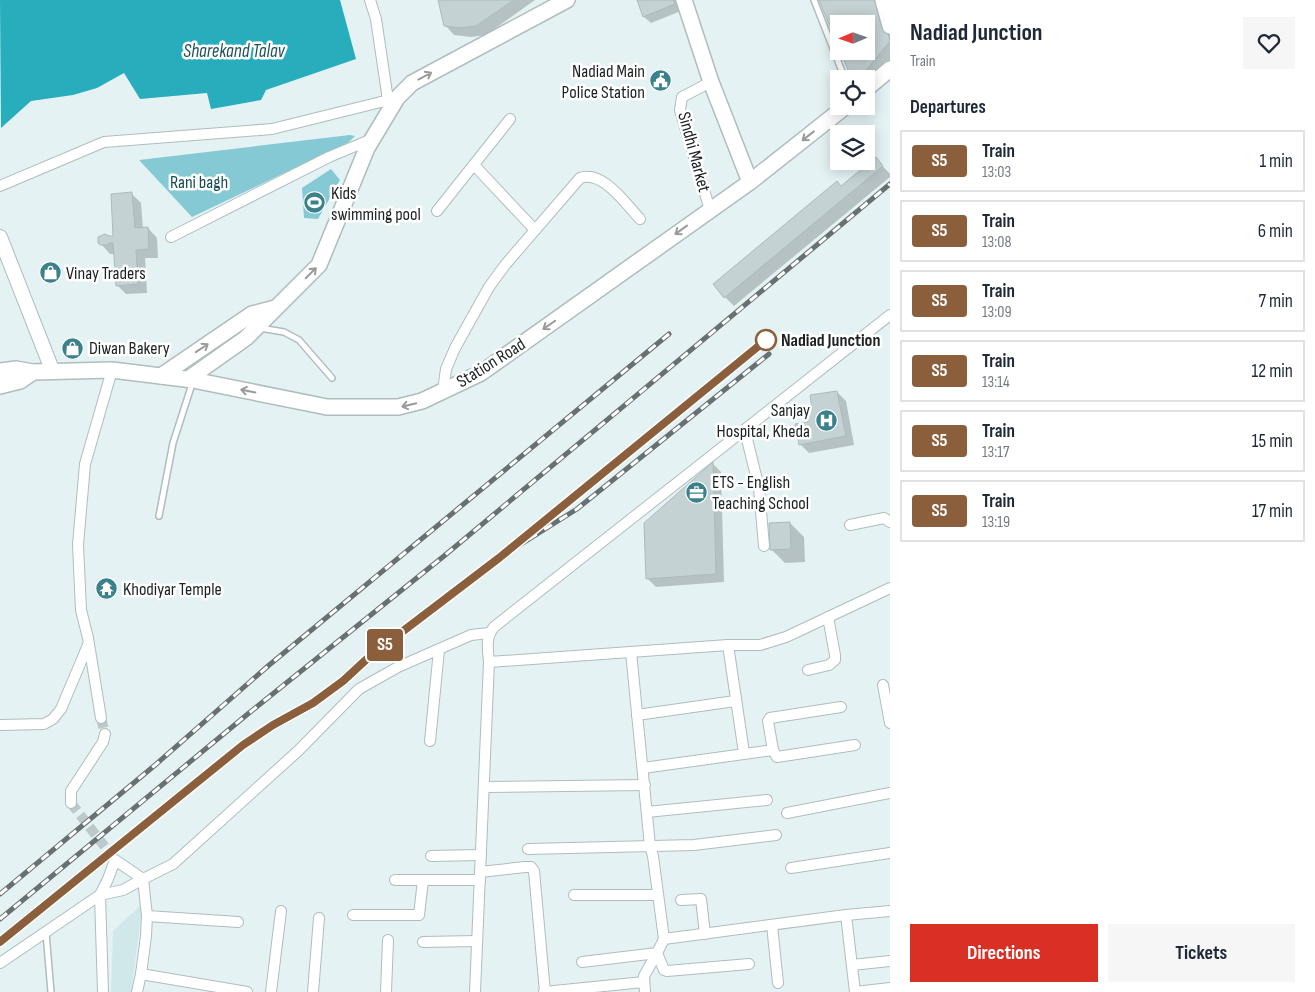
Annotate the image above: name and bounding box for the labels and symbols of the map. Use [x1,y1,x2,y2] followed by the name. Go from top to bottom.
[830,15,875,60] north arrow
[183,40,286,63] water label: Sharekand Talav
[562,61,645,103] place label: Nadiad Main Police Station
[649,69,673,93] public building icon: Nadiad Main Police Station
[418,71,433,81] one-way arrow
[673,110,715,195] street label: Sindhi Market
[802,131,815,142] one-way arrow
[170,172,228,193] park label: Rani bagh
[331,183,421,225] place label: Kids swimming pool
[303,191,327,215] sports icon: Kids swimming pool
[674,225,688,235] one-way arrow
[38,261,62,285] shop icon: Vinay Traders
[66,263,146,284] place label: Vinay Traders
[305,267,318,279] one-way arrow
[542,320,556,330] one-way arrow
[755,329,777,351] marker: Nadiad Junction
[781,330,880,351] place label: Nadiad Junction
[453,334,529,392] street label: Station Road
[61,336,85,360] shop icon: Diwan Bakery
[89,338,170,359] place label: Diwan Bakery
[194,343,208,353] one-way arrow
[241,385,257,395] one-way arrow
[717,400,810,442] place label: Sanjay Hospital, Kheda
[401,401,417,410] one-way arrow
[814,408,838,432] hospital icon: Sanjay Hospital, Kheda
[712,472,809,514] place label: ETS - English Teaching School
[684,480,708,504] office icon: ETS - English Teaching School
[95,577,119,601] temple icon: Khodiyar Temple
[123,579,222,600] place label: Khodiyar Temple
[362,629,408,661] line badge: S5

